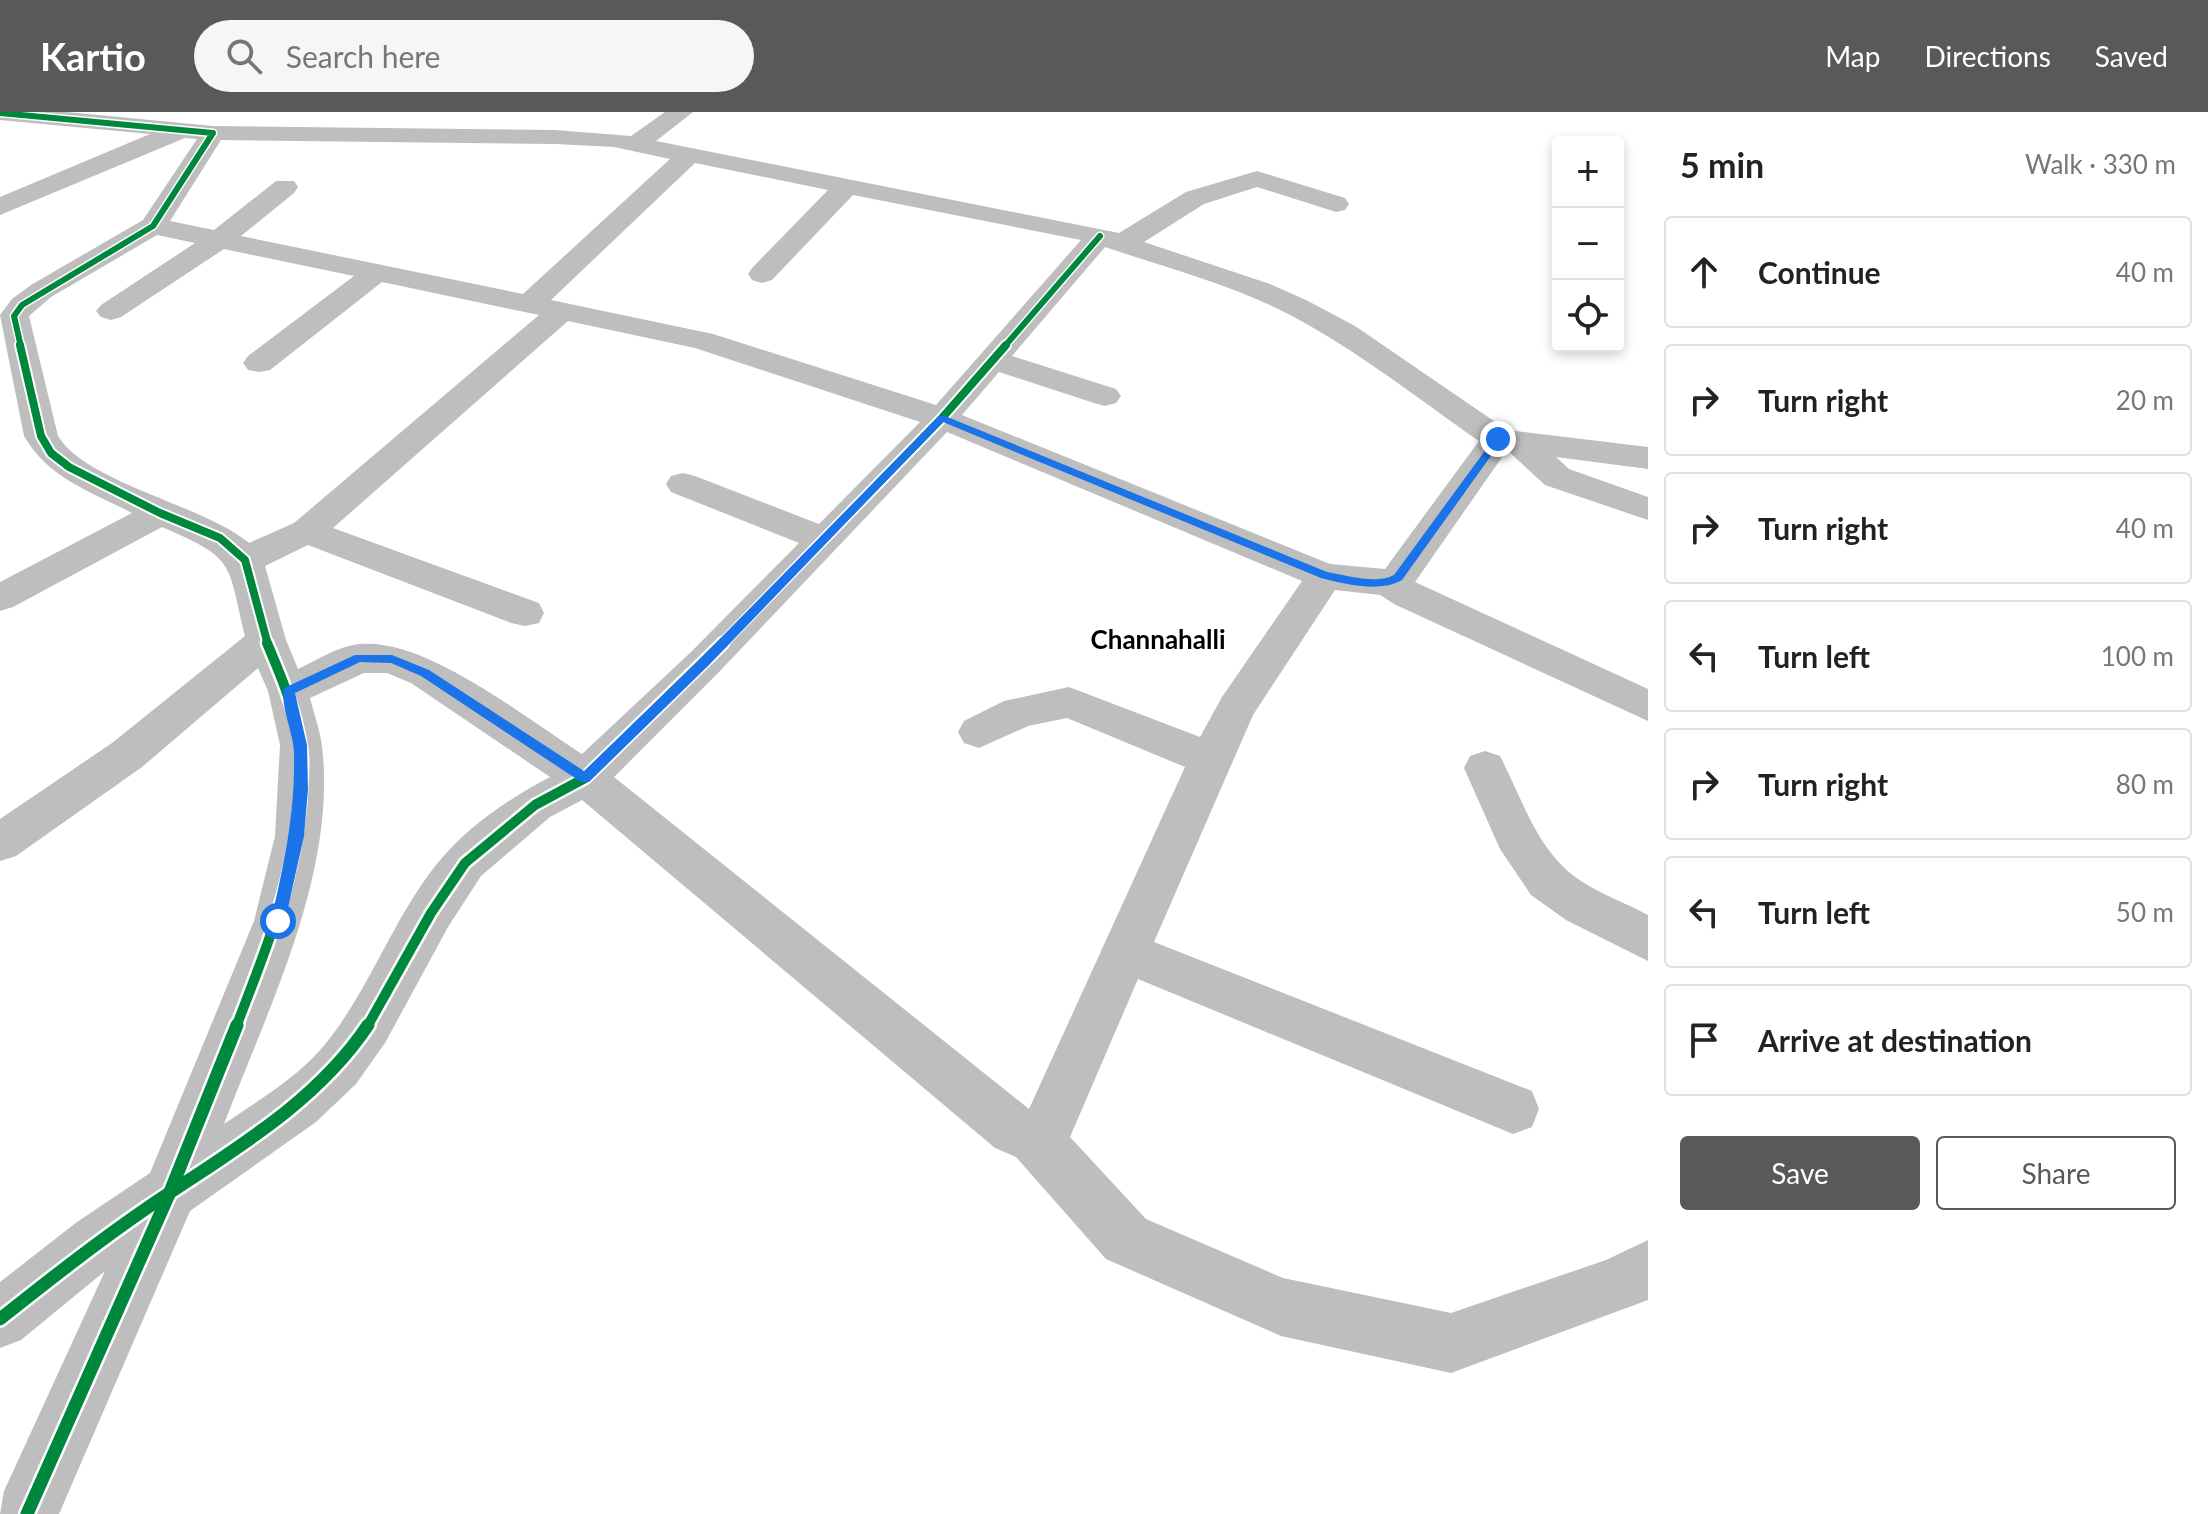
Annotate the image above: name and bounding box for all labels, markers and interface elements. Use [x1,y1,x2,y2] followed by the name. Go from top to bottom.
[194,20,754,92] search box
[40,33,146,79] text: Kartio
[222,34,266,78] icon: search
[286,38,440,74] text: Search here
[1825,39,1880,73] text: Map
[1924,39,2051,73] text: Directions
[2095,39,2168,73] text: Saved
[1552,136,1624,352] map controls
[1552,136,1624,208] button: +
[1680,144,1764,185] text: 5 min
[2025,148,2176,180] text: Walk · 330 m
[1552,208,1624,280] button: −
[1682,250,1726,294] icon: ahead
[1758,254,1881,290] text: Continue
[2116,256,2174,288] text: 40 m
[1552,280,1624,352] button: locate
[1682,378,1726,422] icon: right
[1758,382,1888,418] text: Turn right
[2116,384,2174,416] text: 20 m
[1480,421,1516,457] route end
[1682,506,1726,550] icon: right
[1758,510,1888,546] text: Turn right
[2116,512,2174,544] text: 40 m
[1091,623,1225,655] district label: Channahalli
[1682,634,1726,678] icon: left
[1758,638,1870,674] text: Turn left
[2101,640,2174,672] text: 100 m
[1682,762,1726,806] icon: right
[1758,766,1888,802] text: Turn right
[2116,768,2174,800] text: 80 m
[1682,890,1726,934] icon: left
[1758,894,1870,930] text: Turn left
[2116,896,2174,928] text: 50 m
[260,903,296,939] route start
[1682,1018,1726,1062] icon: arrive
[1758,1022,2032,1058] text: Arrive at destination
[1680,1136,1920,1210] button: Save
[1936,1136,2176,1210] button: Share

